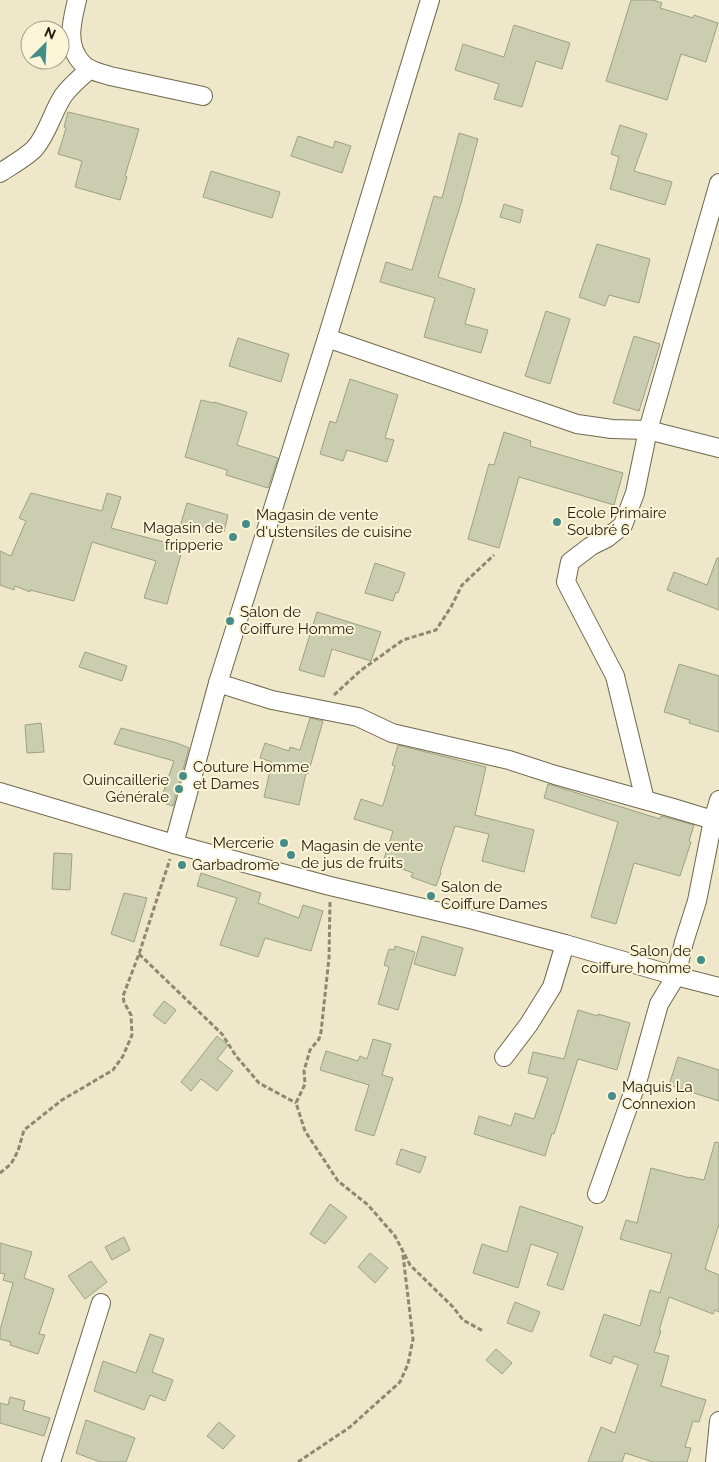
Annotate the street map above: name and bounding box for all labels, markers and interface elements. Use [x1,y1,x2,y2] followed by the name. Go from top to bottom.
[20,20,70,70] north arrow
[42,24,58,43] text: N
[567,504,667,539] place label: Ecole Primaire Soubré 6
[256,506,412,541] place label: Magasin de vente d'ustensiles de cuisine
[551,516,563,528] marker: Ecole Primaire Soubré 6
[240,518,252,530] marker: Magasin de vente d'ustensiles de cuisine
[143,519,223,554] place label: Magasin de fripperie
[227,531,239,543] marker: Magasin de fripperie
[240,603,354,638] place label: Salon de Coiffure Homme
[224,615,236,627] marker: Salon de Coiffure Homme
[193,758,309,793] place label: Couture Homme et Dames
[177,770,189,782] marker: Couture Homme et Dames
[83,771,169,806] place label: Quincaillerie Générale
[173,783,185,795] marker: Quincaillerie Générale
[213,834,274,852] place label: Mercerie
[278,837,290,849] marker: Mercerie
[301,837,423,872] place label: Magasin de vente de jus de fruits
[285,849,297,861] marker: Magasin de vente de jus de fruits
[192,856,280,874] place label: Garbadrome
[176,859,188,871] marker: Garbadrome
[441,878,547,913] place label: Salon de Coiffure Dames
[425,890,437,902] marker: Salon de Coiffure Dames
[581,942,691,977] place label: Salon de coiffure homme
[695,954,707,966] marker: Salon de coiffure homme
[622,1078,696,1113] place label: Maquis La Connexion
[606,1090,618,1102] marker: Maquis La Connexion

